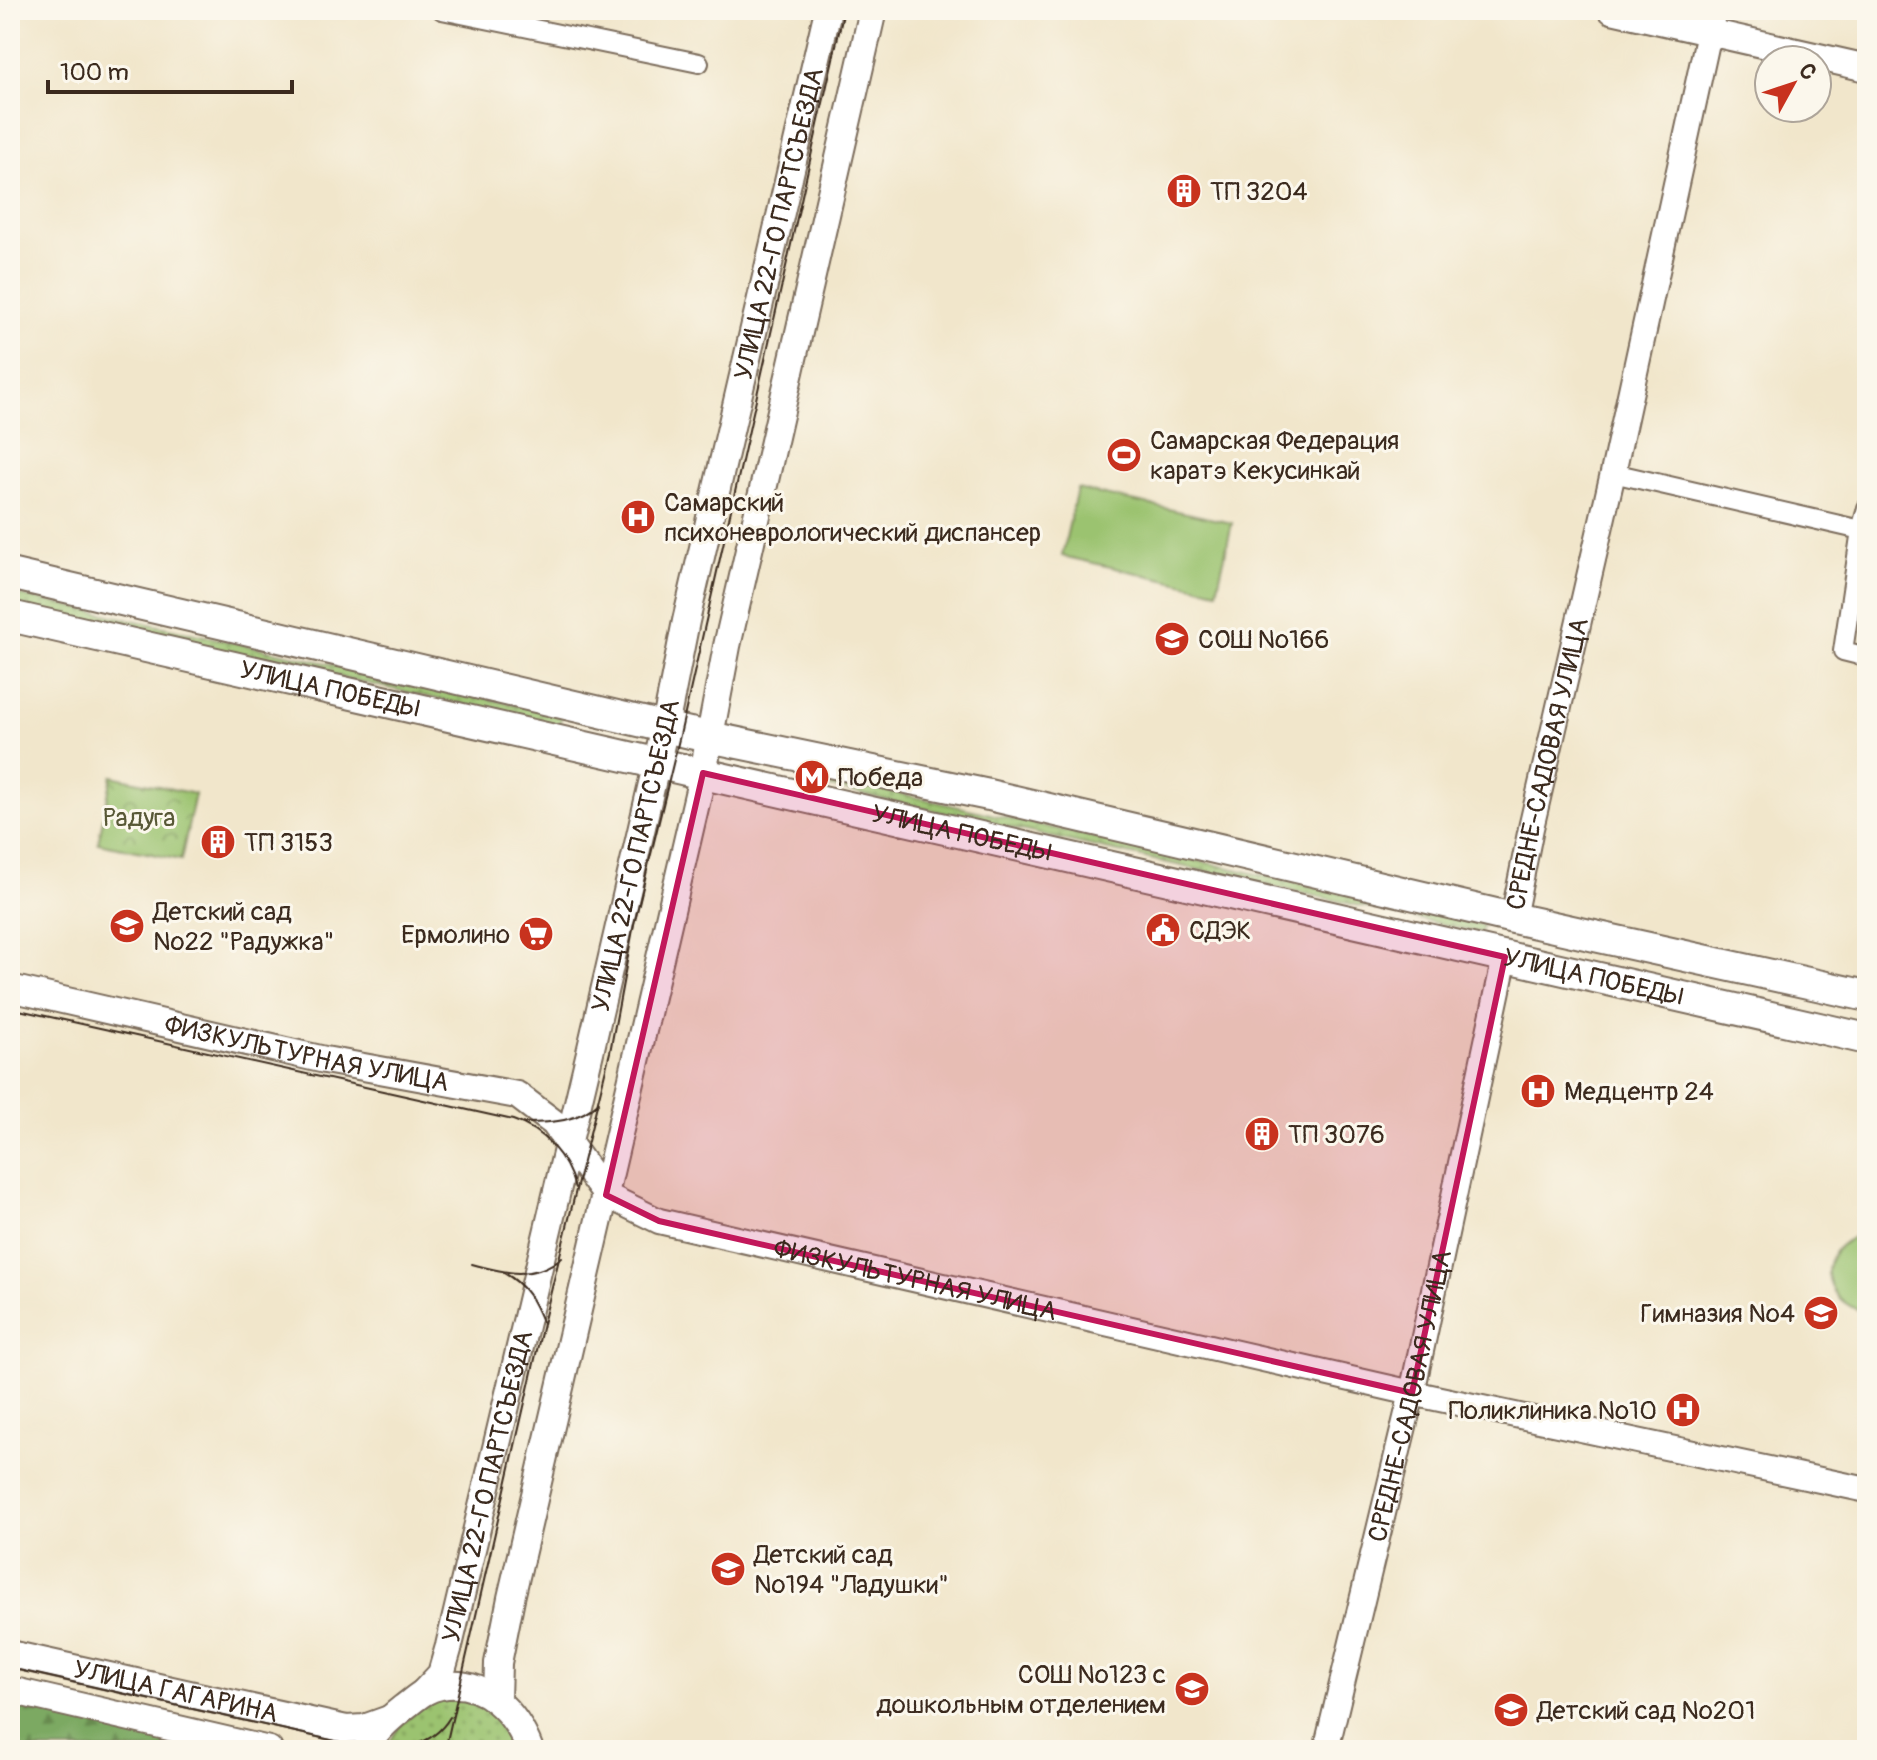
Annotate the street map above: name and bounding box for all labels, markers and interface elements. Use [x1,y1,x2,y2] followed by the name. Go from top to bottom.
[48,44,292,94] scale bar
[1753,44,1833,124] north arrow
[60,58,129,87] text: 100 m
[1792,58,1823,86] text: С
[728,64,831,383] street label: УЛИЦА 22-ГО ПАРТСЪЕЗДА
[1165,172,1203,210] building icon: ТП 3204
[1210,176,1308,208] place label: ТП 3204
[1150,425,1399,487] place label: Самарская Федерация каратэ Кекусинкай
[1105,436,1143,474] sports icon: Самарская Федерация каратэ Кекусинкай
[664,487,1041,549] place label: Самарский психоневрологический диспансер
[619,498,657,536] hospital icon: Самарский психоневрологический диспансер
[1500,614,1596,913] street label: СРЕДНЕ-САДОВАЯ УЛИЦА
[1153,620,1191,658] school or university icon: СОШ №166
[1198,624,1329,656] place label: СОШ №166
[237,654,423,726] street label: УЛИЦА ПОБЕДЫ
[585,697,687,1015] street label: УЛИЦА 22-ГО ПАРТСЪЕЗДА
[793,758,831,796] metro station icon: Победа
[838,762,923,794] place label: Победа
[868,798,1054,870] street label: УЛИЦА ПОБЕДЫ
[103,802,175,834] park label: Радyга
[199,823,237,861] building icon: ТП 3153
[244,827,333,859] place label: ТП 3153
[152,896,334,958] place label: Детский сад №22 "Радужка"
[108,907,146,945] school or university icon: Детский сад №22 "Радужка"
[1144,911,1182,949] public building icon: СДЭК
[517,915,555,953] supermarket icon: Ермолино
[1189,915,1251,947] place label: СДЭК
[401,919,510,951] place label: Ермолино
[1500,942,1686,1014] street label: УЛИЦА ПОБЕДЫ
[161,1009,451,1099] street label: ФИЗКУЛЬТУРНАЯ УЛИЦА
[1519,1072,1557,1110] hospital icon: Медцентр 24
[1564,1076,1714,1108] place label: Медцентр 24
[1243,1115,1281,1153] building icon: ТП 3076
[1288,1119,1385,1151] place label: ТП 3076
[770,1233,1060,1328] street label: ФИЗКУЛЬТУРНАЯ УЛИЦА
[1362,1247,1459,1545] street label: СРЕДНЕ-САДОВАЯ УЛИЦА
[1802,1294,1840,1332] school or university icon: Гимназия №4
[1640,1298,1795,1330] place label: Гимназия №4
[435,1327,540,1646] street label: УЛИЦА 22-ГО ПАРТСЪЕЗДА
[1664,1391,1702,1429] hospital icon: Поликлиника №10
[1448,1395,1657,1427] place label: Поликлиника №10
[753,1539,949,1601] place label: Детский сад №194 "Ладушки"
[709,1550,747,1588] school or university icon: Детский сад №194 "Ладушки"
[71,1654,281,1730] street label: УЛИЦА ГАГАРИНА
[876,1659,1166,1721] place label: СОШ №123 с дошкольным отделением
[1173,1670,1211,1708] school or university icon: СОШ №123 с дошкольным отделением
[1492,1691,1530,1729] school or university icon: Детский сад №201
[1536,1695,1755,1727] place label: Детский сад №201

